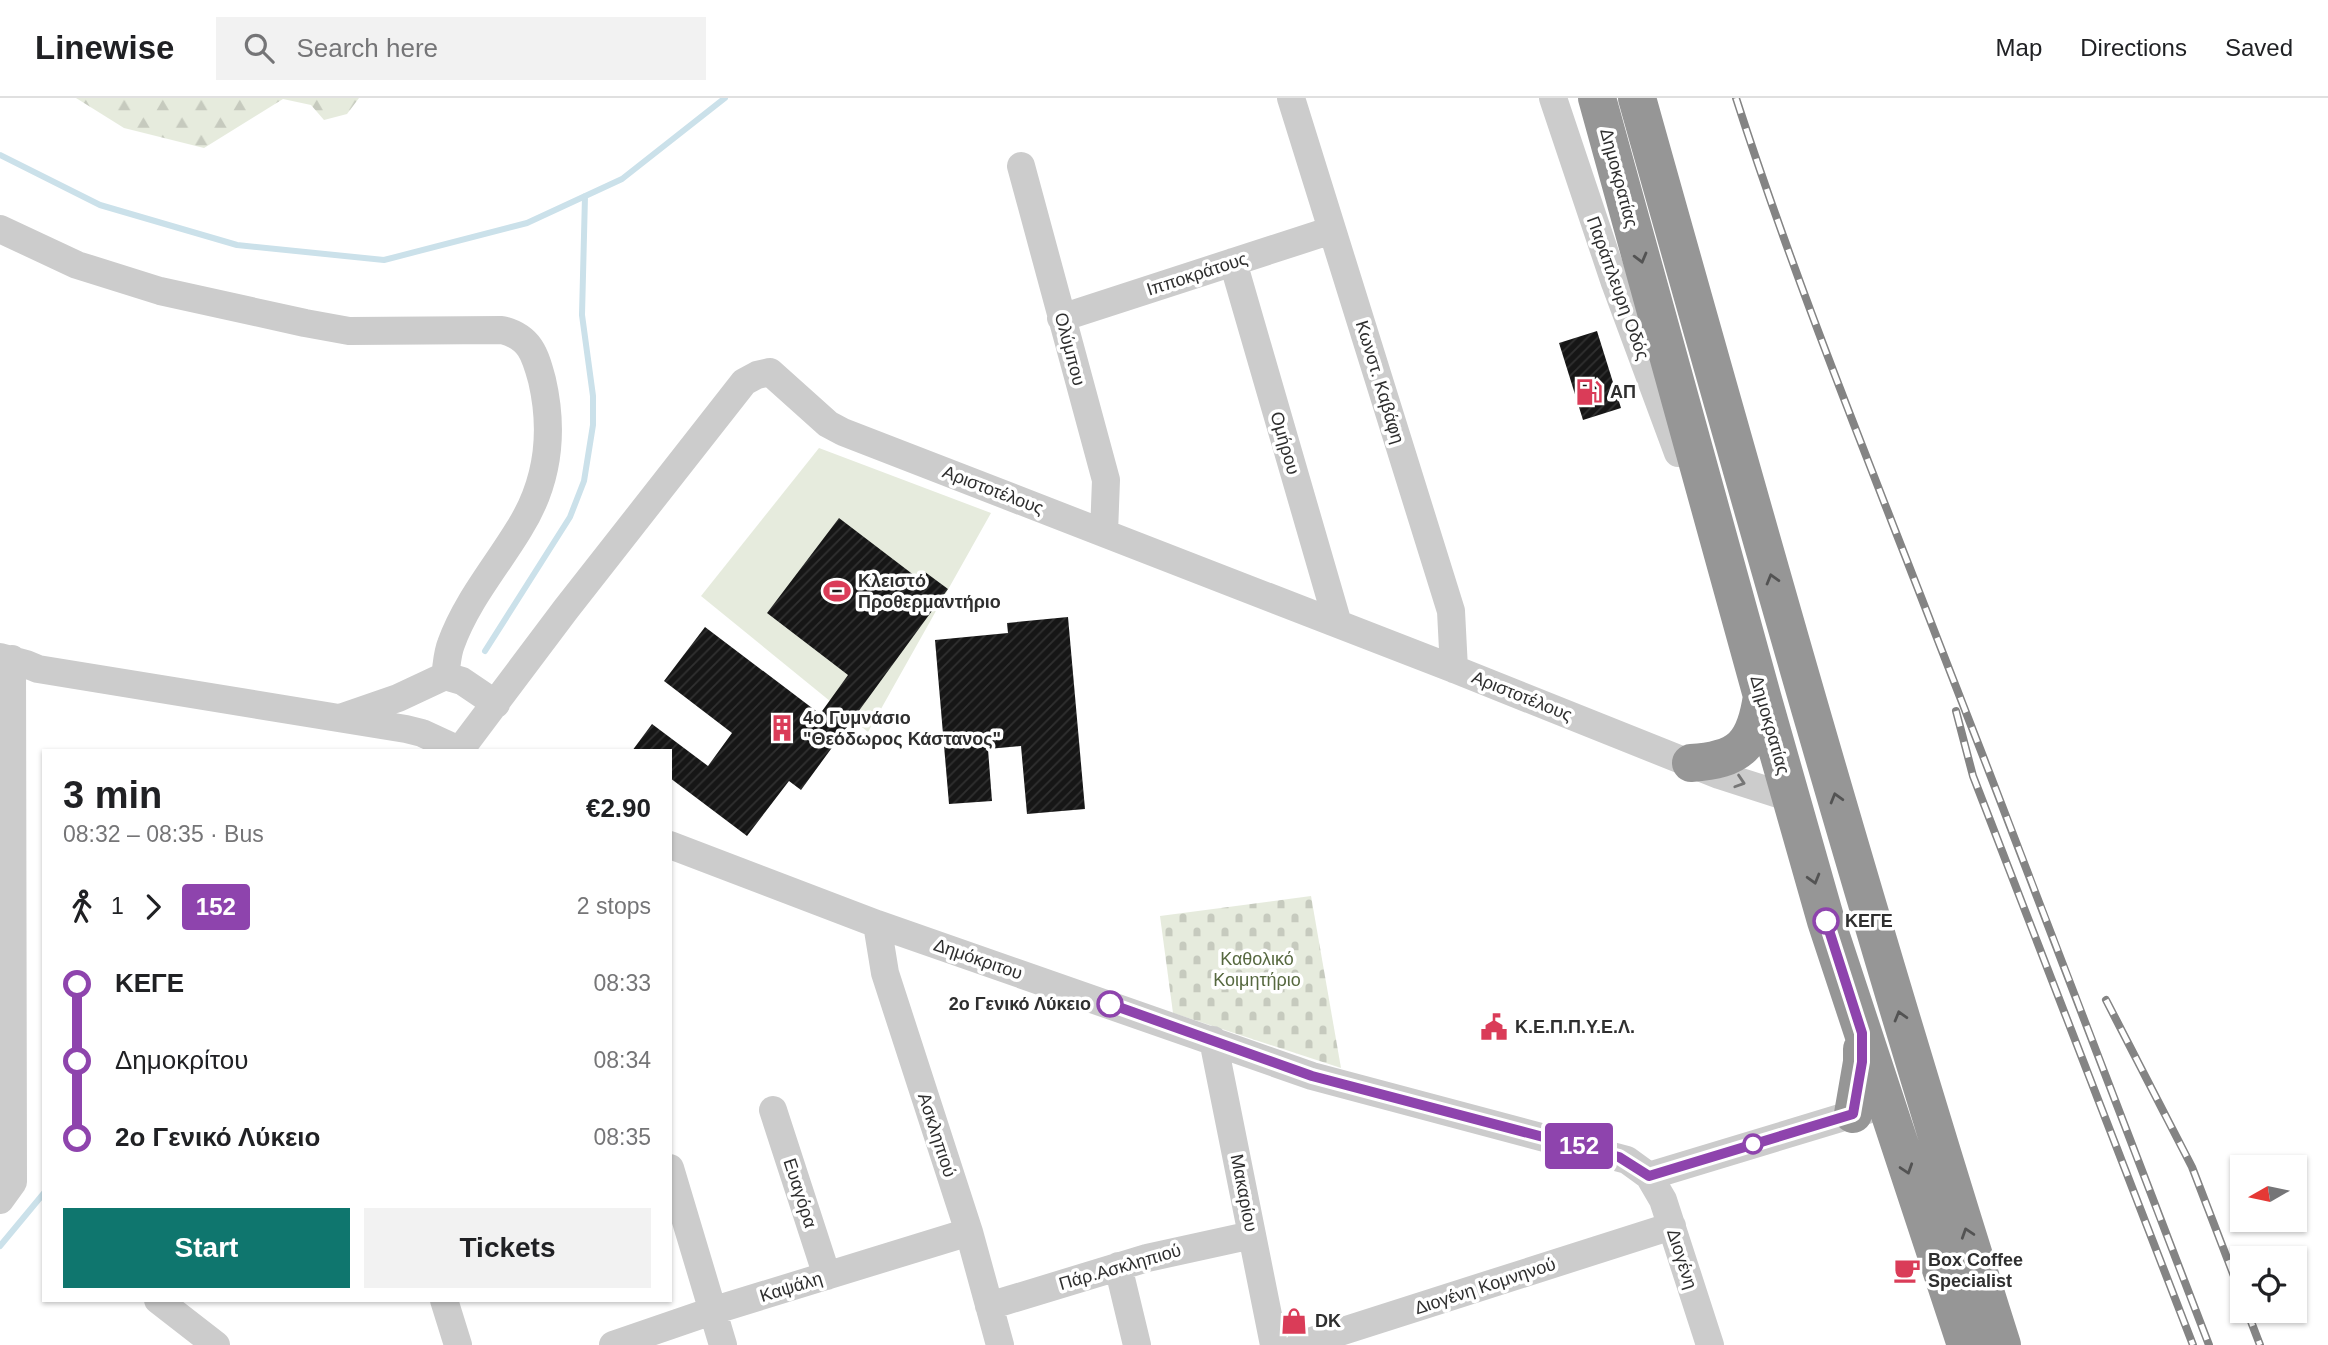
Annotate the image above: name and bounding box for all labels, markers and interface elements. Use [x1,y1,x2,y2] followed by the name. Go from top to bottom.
[216,17,706,80] search box
[35,29,174,66] text: Linewise
[240,29,278,67] icon: search
[296,33,438,63] text: Search here
[1996,34,2042,61] text: Map
[2080,34,2187,61] text: Directions
[2225,34,2293,61] text: Saved
[1596,126,1642,230] street label: Δημοκρατίας
[1583,213,1653,363] street label: Παράπλευρη Οδός
[1144,248,1250,300] street label: Ιπποκράτους
[1633,252,1647,264] one-way arrow
[1051,310,1089,388] street label: Ολύμπου
[1352,318,1408,446] street label: Κωνστ. Καβάφη
[1574,377,1604,407] fuel station icon: ΑΠ
[1610,382,1636,402] place label: ΑΠ
[1267,409,1303,477] street label: Ομήρου
[940,462,1047,519] street label: Αριστοτέλους
[858,571,1001,612] place label: Κλειστό Προθερμαντήριο
[1765,573,1780,585] one-way arrow
[822,576,852,606] sports icon: Κλειστό Προθερμαντήριο
[1469,667,1575,725] street label: Αριστοτέλους
[1746,673,1794,777] street label: Δημοκρατίας
[803,708,1001,749] place label: 4ο Γυμνάσιο "Θεόδωρος Κάστανος"
[767,713,797,743] building icon: 4ο Γυμνάσιο "Θεόδωρος Κάστανος"
[63,774,162,816] text: 3 min
[1734,774,1746,788] one-way arrow
[1829,792,1844,804] one-way arrow
[586,793,651,823] text: €2.90
[63,821,264,847] text: 08:32 – 08:35 · Bus
[1806,872,1820,884] one-way arrow
[63,888,101,926] icon: walk
[134,888,172,926] icon: forward
[111,893,124,919] text: 1
[196,893,236,920] text: 152
[577,893,651,919] text: 2 stops
[1813,908,1839,934] marker: ΚΕΓΕ
[1845,911,1893,931] place label: ΚΕΓΕ
[931,935,1025,983] street label: Δημόκριτου
[1213,949,1301,990] park label: Καθολικό Κοιμητήριο
[115,968,184,998] text: ΚΕΓΕ
[593,970,651,996] text: 08:33
[1097,991,1123,1017] marker: 2ο Γενικό Λύκειο
[949,994,1091,1014] place label: 2ο Γενικό Λύκειο
[1893,1010,1908,1022] one-way arrow
[1479,1012,1509,1042] public building icon: Κ.Ε.Π.Π.Υ.Ε.Λ.
[1515,1017,1635,1037] place label: Κ.Ε.Π.Π.Υ.Ε.Λ.
[115,1045,248,1075] text: Δημοκρίτου
[593,1047,651,1073] text: 08:34
[914,1090,960,1180] street label: Ασκληπιού
[115,1122,320,1152] text: 2ο Γενικό Λύκειο
[1539,1123,1619,1169] line badge: 152
[593,1124,651,1150] text: 08:35
[1559,1132,1599,1159] text: 152
[1743,1134,1763,1154] unlabelled marker
[1227,1152,1261,1234] street label: Μακαρίου
[2230,1155,2306,1232] north arrow
[2230,1155,2307,1323] map controls
[779,1156,821,1230] street label: Ευαγόρα
[1899,1162,1913,1174] one-way arrow
[63,1208,350,1288] button: Start
[364,1208,651,1288] button: Tickets
[1663,1226,1701,1292] street label: Διογένη
[1961,1228,1975,1240] one-way arrow
[1057,1240,1183,1294] street label: Πάρ.Ασκληπιού
[2230,1246,2307,1323] button: locate
[1928,1250,2023,1291] place label: Box Coffee Specialist
[1412,1254,1558,1318] street label: Διογένη Κομνηνού
[1892,1255,1922,1285] cafe icon: Box Coffee Specialist
[757,1268,825,1306] street label: Καψάλη
[1279,1306,1309,1336] shop icon: DK
[1315,1311,1341,1331] place label: DK

